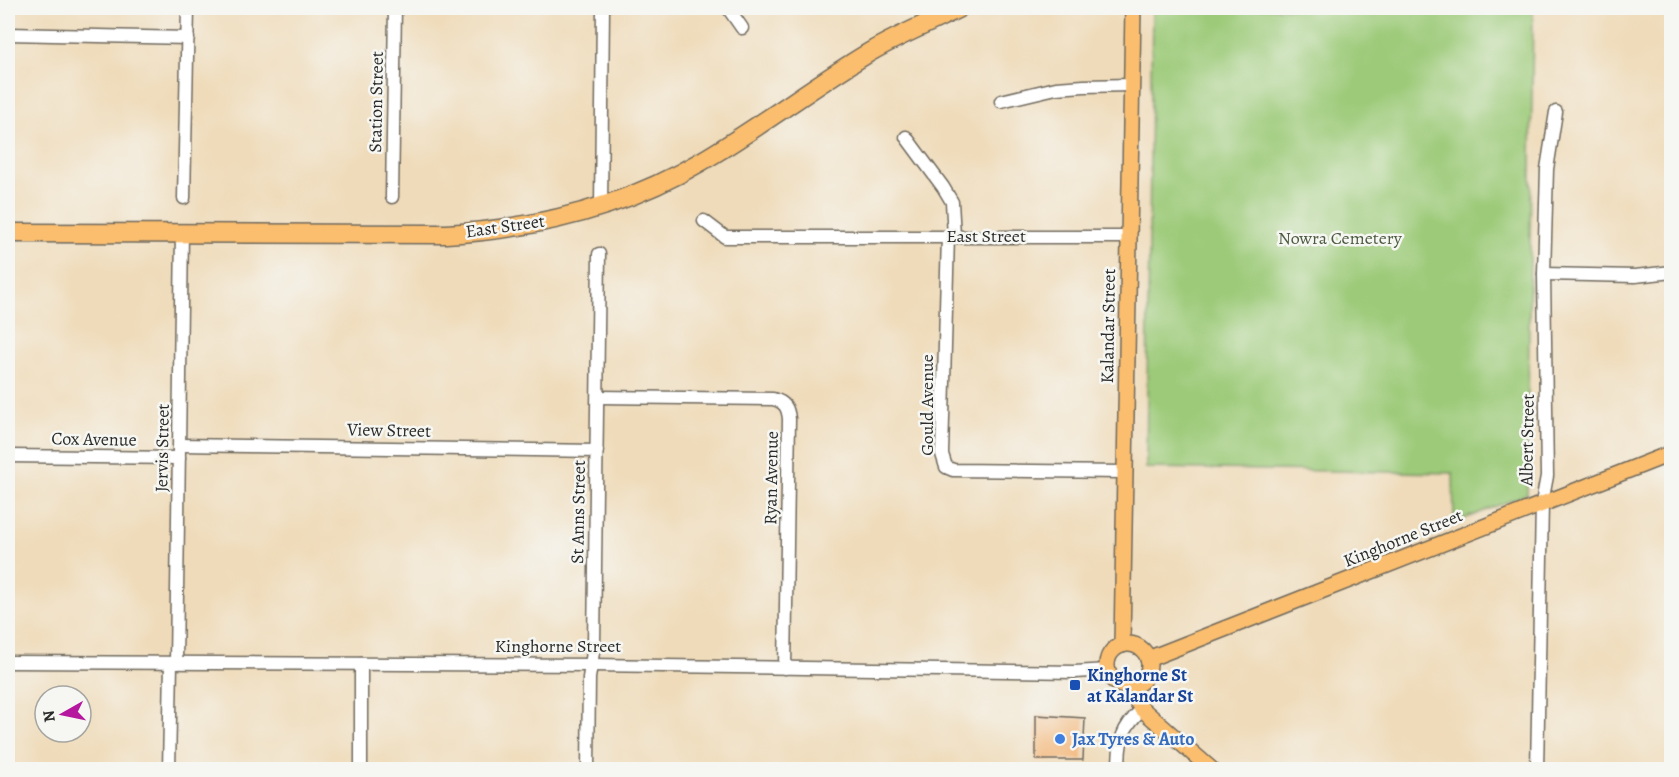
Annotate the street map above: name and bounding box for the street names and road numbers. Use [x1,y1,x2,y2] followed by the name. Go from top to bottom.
[363,51,389,153] street label: Station Street
[464,209,546,243] street label: East Street
[946,224,1026,248] street label: East Street
[1095,268,1121,384] street label: Kalandar Street
[915,354,939,456] street label: Gould Avenue
[1514,394,1540,487] street label: Albert Street
[149,403,175,492] street label: Jervis Street
[346,417,431,443] street label: View Street
[51,426,137,452] street label: Cox Avenue
[758,431,784,525] street label: Ryan Avenue
[565,460,591,564] street label: St Anns Street
[1340,503,1466,573] street label: Kinghorne Street
[495,634,621,658] street label: Kinghorne Street

